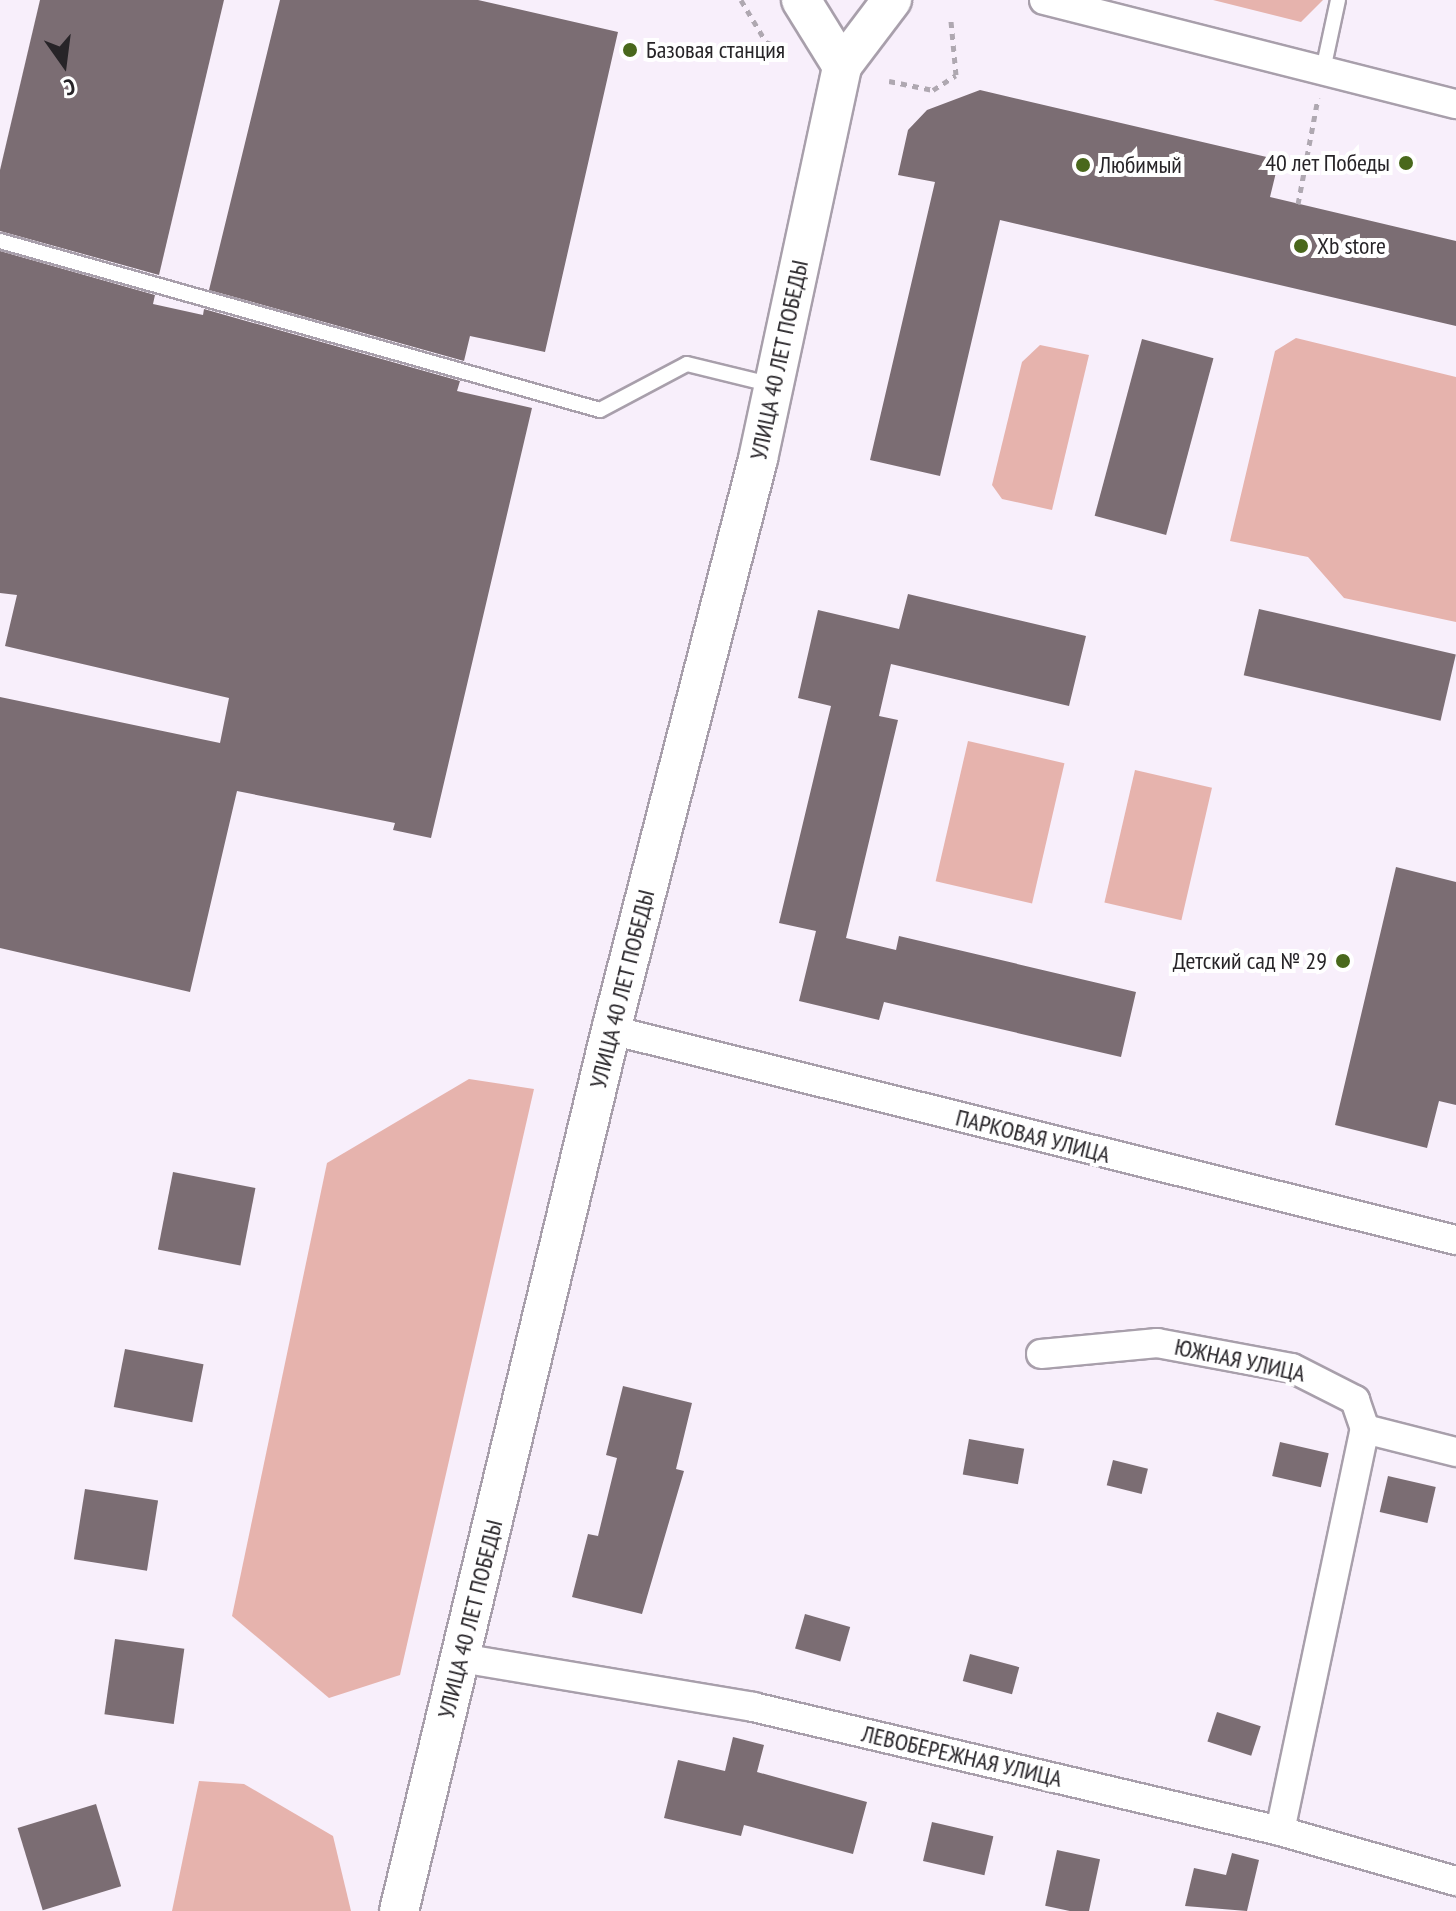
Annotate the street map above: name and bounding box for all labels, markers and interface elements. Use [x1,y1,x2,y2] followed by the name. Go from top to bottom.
[24,24,104,104] north arrow
[646,36,785,64] place label: Базовая станция
[621,41,639,59] marker: Базовая станция
[62,72,78,102] text: С
[1265,149,1390,177] place label: 40 лет Победы
[1099,151,1182,179] place label: Любимый
[1397,154,1415,172] marker: 40 лет Победы
[1074,156,1092,174] marker: Любимый
[1317,232,1386,260] place label: Xb store
[1292,237,1310,255] marker: Xb store
[744,257,814,463] street label: УЛИЦА 40 ЛЕТ ПОБЕДЫ
[583,886,661,1092] street label: УЛИЦА 40 ЛЕТ ПОБЕДЫ
[1173,947,1327,975] place label: Детский сад № 29
[1334,952,1352,970] marker: Детский сад № 29
[953,1103,1113,1169] street label: ПАРКОВАЯ УЛИЦА
[1172,1332,1308,1388] street label: ЮЖНАЯ УЛИЦА
[431,1516,509,1722] street label: УЛИЦА 40 ЛЕТ ПОБЕДЫ
[859,1719,1065,1793] street label: ЛЕВОБЕРЕЖНАЯ УЛИЦА

